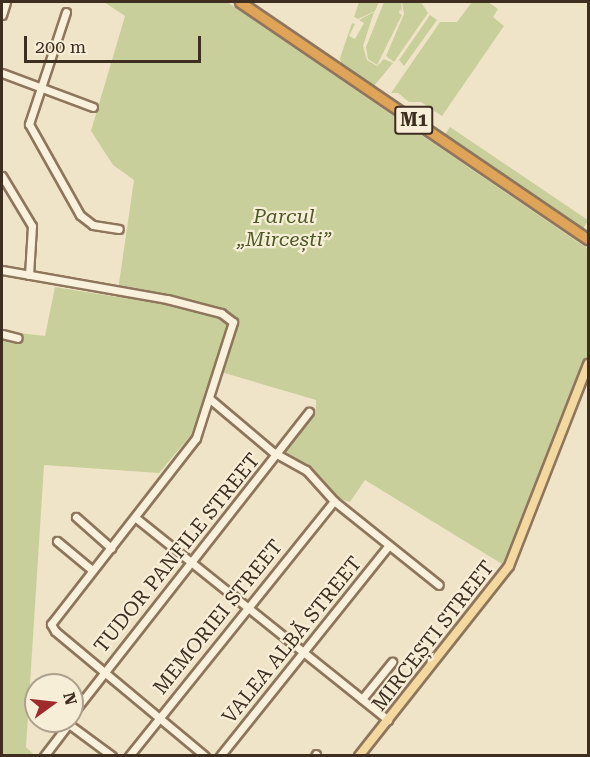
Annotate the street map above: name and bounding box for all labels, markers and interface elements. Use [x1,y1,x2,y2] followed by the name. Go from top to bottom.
[27,24,204,62] scale bar
[35,36,86,57] text: 200 m
[393,105,435,135] road number: M1
[237,205,331,252] park label: Parcul „Mircești”
[89,448,265,658] street label: TUDOR PANFILE STREET
[148,535,288,699] street label: MEMORIEI STREET
[217,552,367,728] street label: VALEA ALBĂ STREET
[367,556,499,716] street label: MIRCEȘTI STREET
[24,673,84,733] north arrow
[59,690,81,707] text: N

